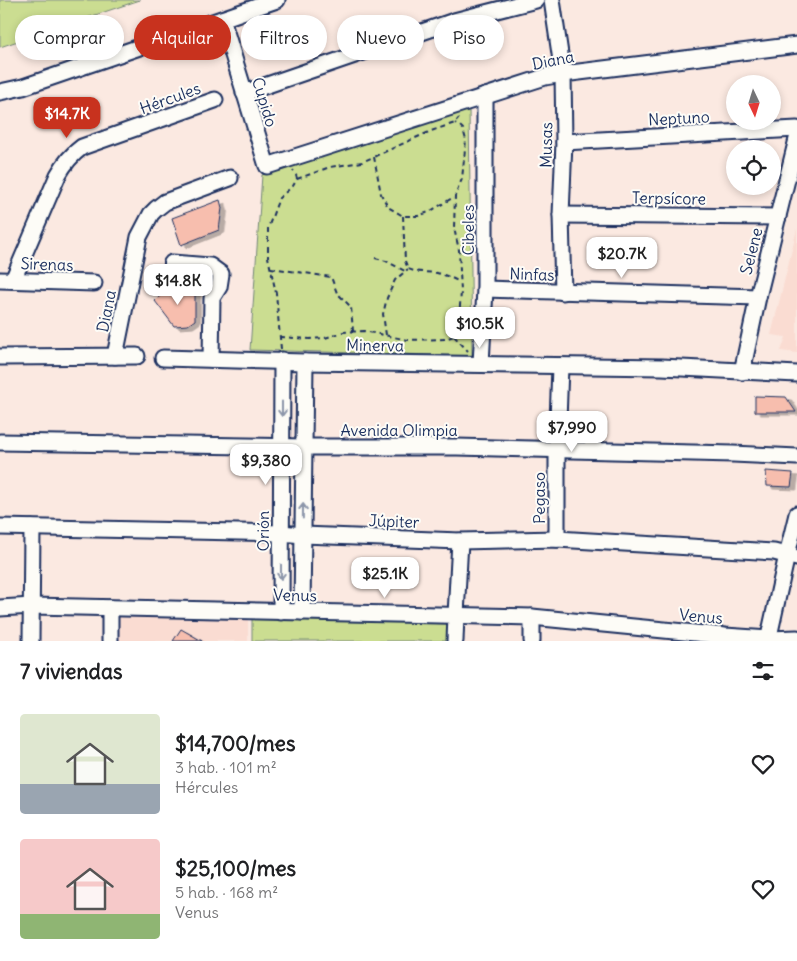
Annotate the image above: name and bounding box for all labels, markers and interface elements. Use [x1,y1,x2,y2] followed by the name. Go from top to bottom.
[15,15,124,60] chip: Comprar
[134,15,231,60] chip: Alquilar
[241,15,327,60] chip: Filtros
[337,15,424,60] chip: Nuevo
[434,15,504,60] chip: Piso
[530,46,576,74] street label: Diana
[248,75,282,129] street label: Cupido
[726,75,781,130] north arrow
[726,75,781,195] map controls
[137,78,203,118] street label: Hércules
[26,96,108,139] pin: $14.7K
[44,103,90,123] text: $14.7K
[648,106,710,130] street label: Neptuno
[536,122,556,168] street label: Musas
[726,140,781,195] button: locate
[632,187,706,209] street label: Terpsícore
[458,204,478,256] street label: Cibeles
[736,225,766,277] street label: Selene
[581,236,663,279] pin: $20.7K
[597,243,647,263] text: $20.7K
[20,253,74,275] street label: Sirenas
[509,263,555,285] street label: Ninfas
[137,264,219,306] pin: $14.8K
[155,270,201,290] text: $14.8K
[92,288,120,334] street label: Diana
[439,306,521,349] pin: $10.5K
[456,313,504,333] text: $10.5K
[346,334,404,356] street label: Minerva
[277,400,287,417] one-way arrow
[531,410,613,453] pin: $7,990
[548,417,597,437] text: $7,990
[340,420,458,440] street label: Avenida Olimpia
[225,444,307,486] pin: $9,380
[241,450,291,470] text: $9,380
[529,472,549,524] street label: Pegaso
[299,503,308,519] one-way arrow
[368,510,420,532] street label: Júpiter
[253,511,273,551] street label: Orión
[344,556,426,599] pin: $25.1K
[276,563,286,579] one-way arrow
[362,563,408,583] text: $25.1K
[273,585,317,605] street label: Venus
[678,604,724,628] street label: Venus
[749,657,777,685] icon: filters
[20,658,122,685] text: 7 viviendas
[175,730,296,757] text: $14,700/mes
[60,734,120,794] icon: home
[749,750,777,778] icon: heart
[175,757,277,777] text: 3 hab. · 101 m²
[175,777,238,797] text: Hércules
[175,855,296,882] text: $25,100/mes
[60,859,120,919] icon: home
[749,875,777,903] icon: heart
[175,882,278,902] text: 5 hab. · 168 m²
[175,902,219,922] text: Venus

